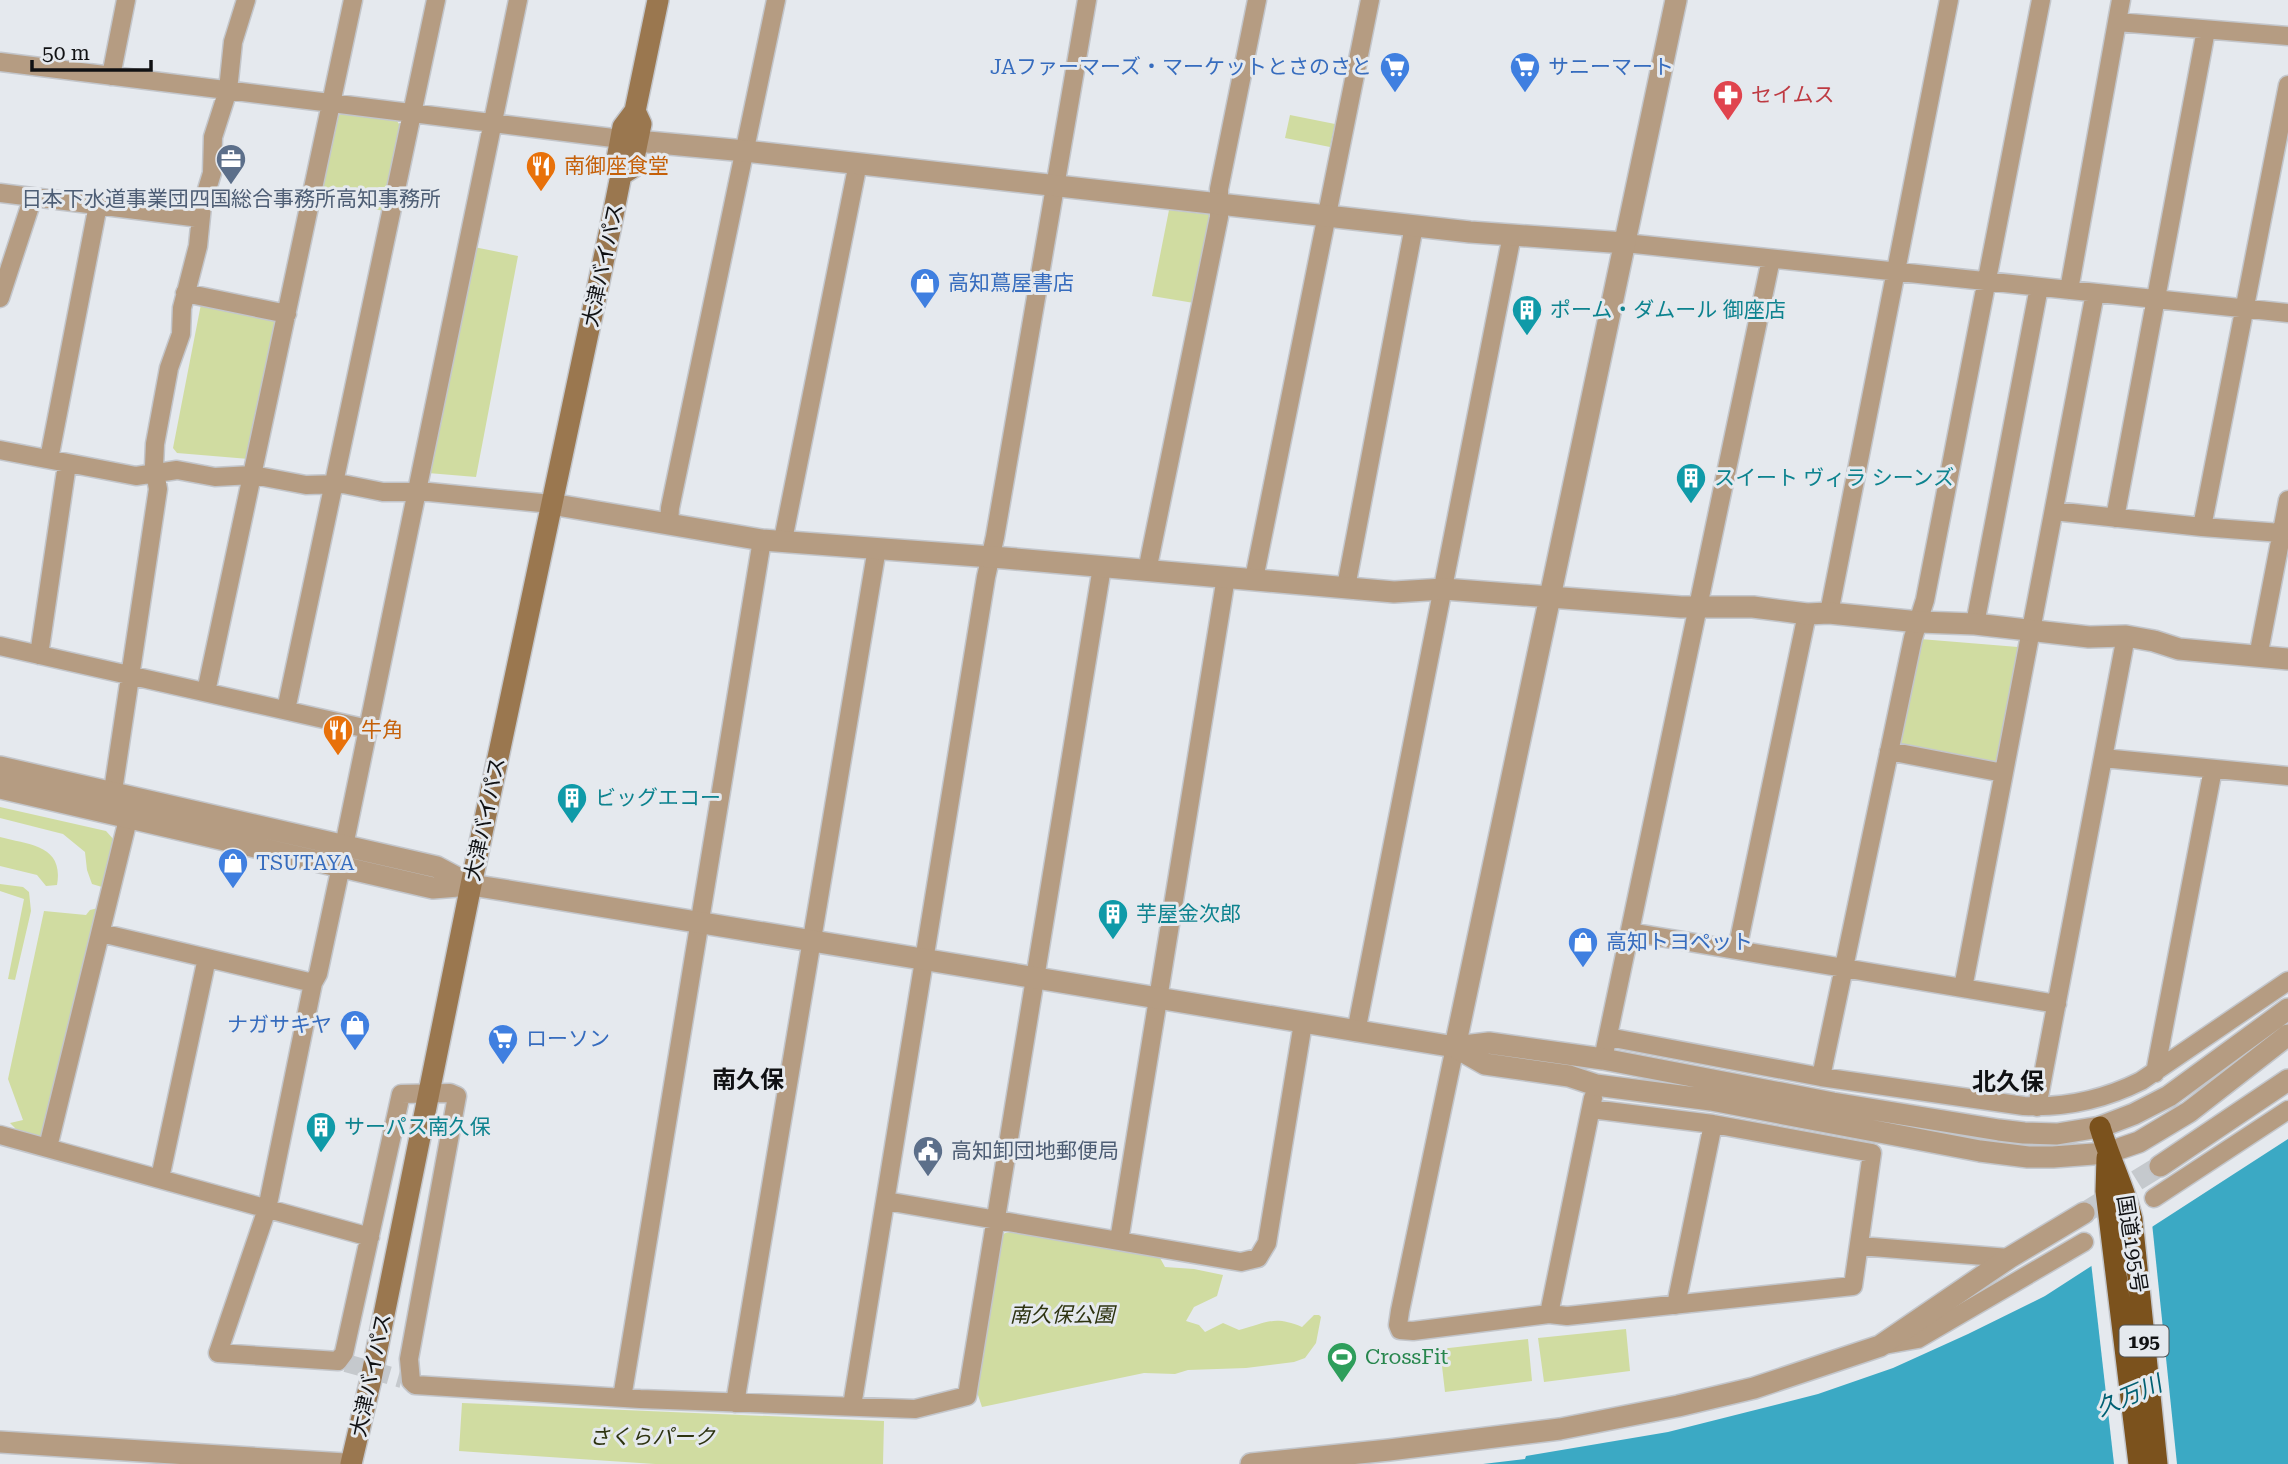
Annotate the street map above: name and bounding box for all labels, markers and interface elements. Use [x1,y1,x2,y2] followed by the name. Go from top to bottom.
[32,28,150,72] scale bar
[42,41,90,65] text: 50 m
[1378,50,1412,94] supermarket icon: JAファーマーズ・マーケットとさのさと
[1508,50,1542,94] supermarket icon: サニーマート
[990,55,1372,79] place label: JAファーマーズ・マーケットとさのさと
[1548,55,1674,79] place label: サニーマート
[1711,78,1745,122] pharmacy icon: セイムス
[1751,83,1835,107] place label: セイムス
[214,142,248,186] office icon: 日本下水道事業団四国総合事務所高知事務所
[524,149,558,193] restaurant icon: 南御座食堂
[564,154,669,178] place label: 南御座食堂
[21,187,441,211] place label: 日本下水道事業団四国総合事務所高知事務所
[578,201,628,329] street label: 大津バイパス
[908,266,942,310] shop icon: 高知蔦屋書店
[948,271,1074,295] place label: 高知蔦屋書店
[1510,293,1544,337] building icon: ポーム・ダムール 御座店
[1550,298,1786,322] place label: ポーム・ダムール 御座店
[1674,461,1708,505] building icon: スイート ヴィラ シーンズ
[1714,466,1954,490] place label: スイート ヴィラ シーンズ
[321,713,355,757] restaurant icon: 牛角
[361,718,403,742] place label: 牛角
[460,755,510,883] street label: 大津バイパス
[555,781,589,825] building icon: ビッグエコー
[595,786,721,810] place label: ビッグエコー
[216,846,250,890] shop icon: TSUTAYA
[256,851,355,875] place label: TSUTAYA
[1096,897,1130,941] building icon: 芋屋金次郎
[1136,902,1241,926] place label: 芋屋金次郎
[1566,925,1600,969] shop icon: 高知トヨペット
[1606,930,1753,954] place label: 高知トヨペット
[338,1008,372,1052] shop icon: ナガサキヤ
[227,1013,332,1037] place label: ナガサキヤ
[486,1022,520,1066] supermarket icon: ローソン
[526,1027,610,1051] place label: ローソン
[712,1066,784,1094] district label: 南久保
[1972,1068,2044,1096] district label: 北久保
[304,1110,338,1154] building icon: サーパス南久保
[344,1115,491,1139] place label: サーパス南久保
[911,1134,945,1178] public building icon: 高知卸団地郵便局
[951,1139,1119,1163] place label: 高知卸団地郵便局
[2112,1194,2152,1294] street label: 国道195号
[1010,1303,1117,1327] park label: 南久保公園
[346,1311,396,1439] street label: 大津バイパス
[2120,1326,2168,1357] road number: 195
[1325,1340,1359,1384] sports icon: CrossFit
[1365,1345,1449,1369] place label: CrossFit
[2092,1369,2169,1422] water label: 久万川
[589,1425,716,1449] park label: さくらパーク

